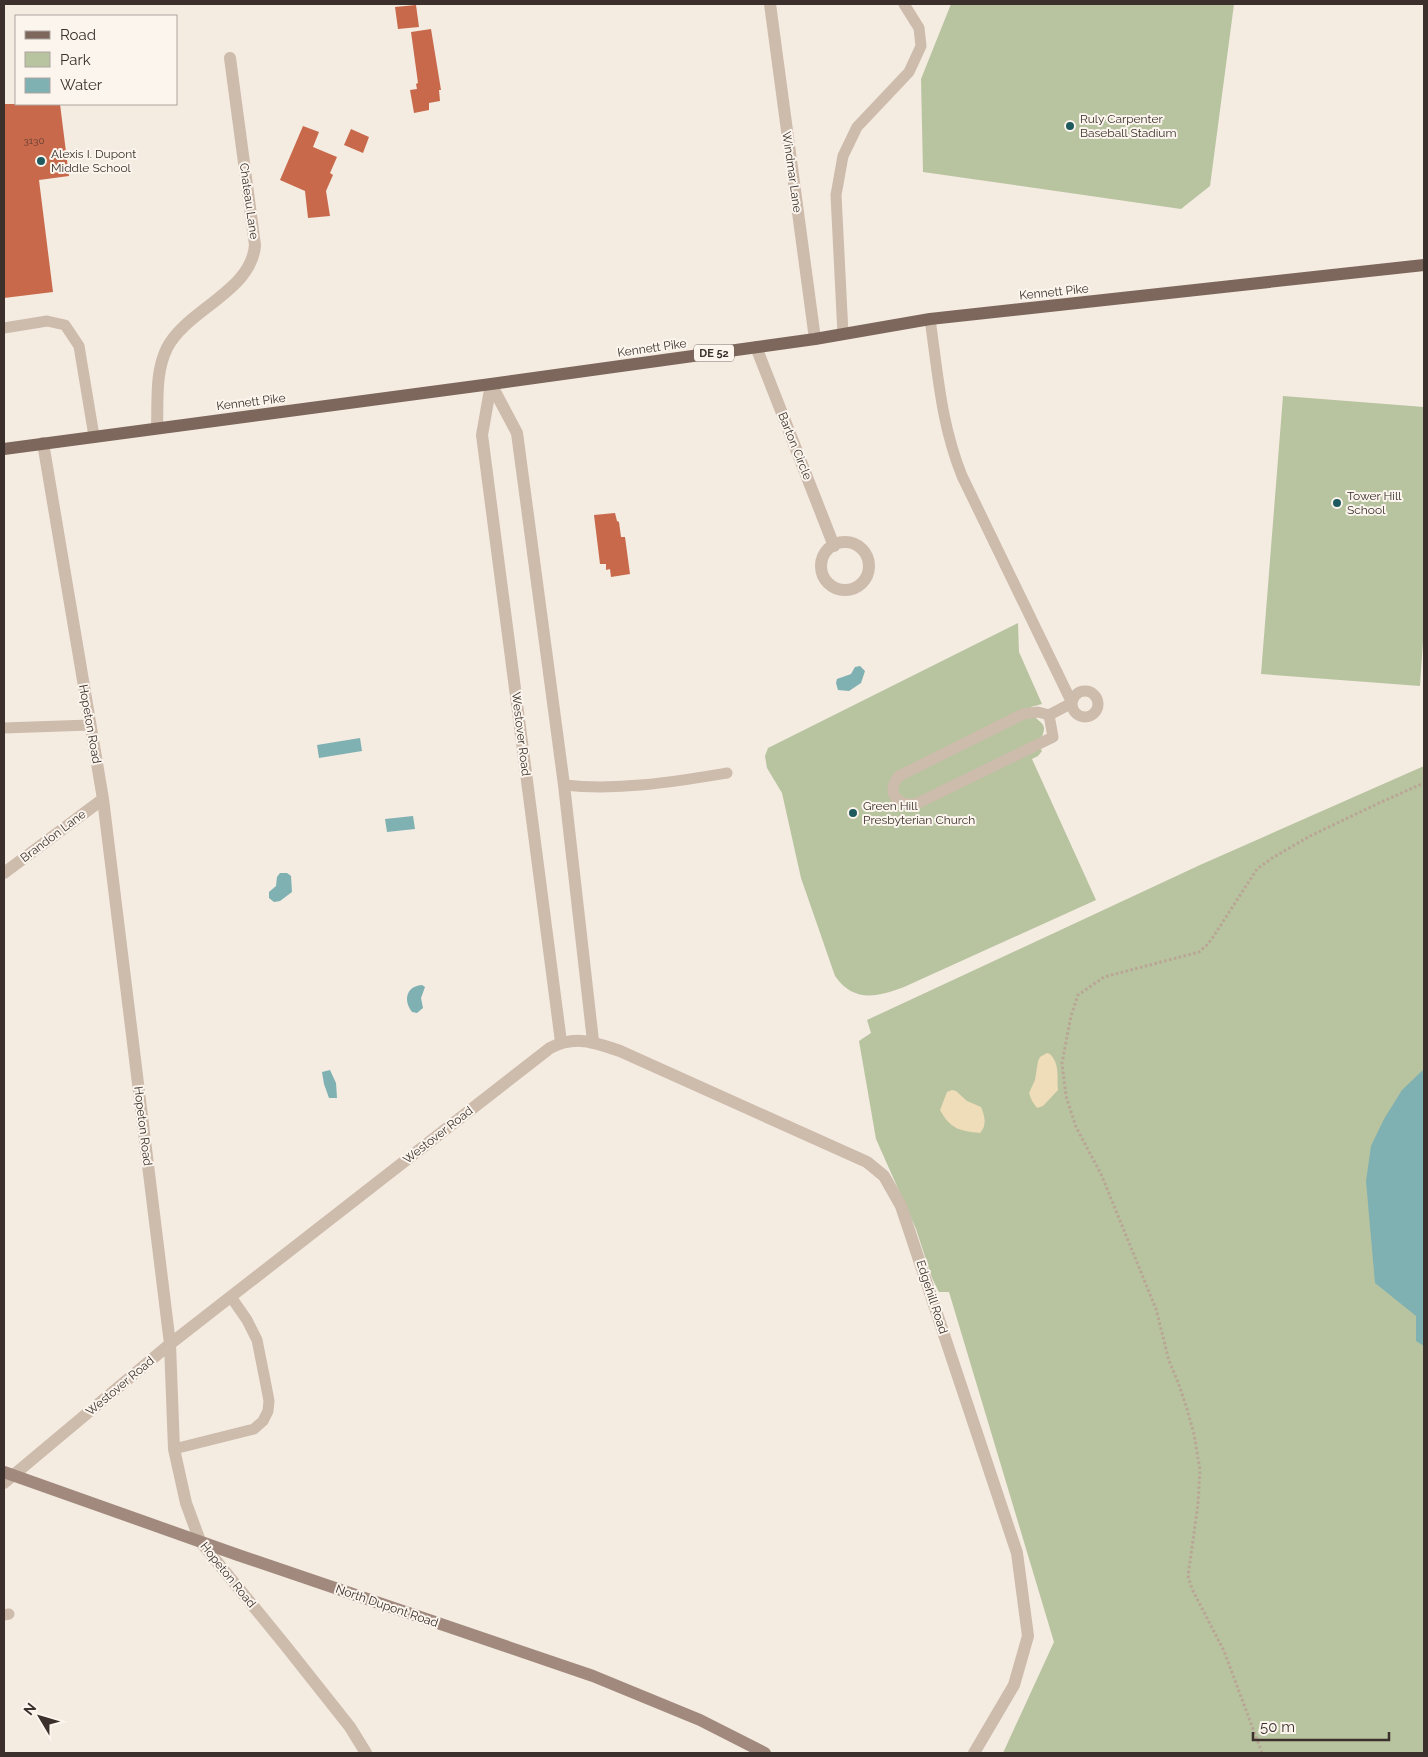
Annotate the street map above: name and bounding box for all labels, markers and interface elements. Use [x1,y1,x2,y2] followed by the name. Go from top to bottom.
[15,15,178,105] legend
[60,26,96,44] text: Road
[60,51,91,69] text: Park
[60,76,103,94] text: Water
[1080,112,1177,140] place label: Ruly Carpenter Baseball Stadium
[1064,120,1076,132] marker: Ruly Carpenter Baseball Stadium
[779,131,805,213] street label: Windmar Lane
[23,135,45,146] house number: 3130
[51,147,136,175] place label: Alexis I. Dupont Middle School
[35,155,47,167] marker: Alexis I. Dupont Middle School
[237,162,261,240] street label: Chateau Lane
[1019,281,1089,303] street label: Kennett Pike
[617,336,687,360] street label: Kennett Pike
[694,344,734,362] road number: DE 52
[216,391,286,413] street label: Kennett Pike
[775,410,815,482] street label: Barton Circle
[1347,489,1402,517] place label: Tower Hill School
[1331,497,1343,509] marker: Tower Hill School
[76,683,104,765] street label: Hopeton Road
[509,691,533,777] street label: Westover Road
[863,799,975,827] place label: Green Hill Presbyterian Church
[18,807,88,865] street label: Brandon Lane
[847,807,859,819] marker: Green Hill Presbyterian Church
[131,1085,155,1167] street label: Hopeton Road
[400,1103,476,1167] street label: Westover Road
[913,1258,951,1336] street label: Edgehill Road
[83,1353,157,1419] street label: Westover Road
[197,1539,259,1611] street label: Hopeton Road
[334,1582,440,1630] street label: North Dupont Road
[15,1692,65,1742] north arrow
[20,1700,39,1718] text: N
[1253,1710,1389,1742] scale bar
[1260,1718,1295,1736] text: 50 m

